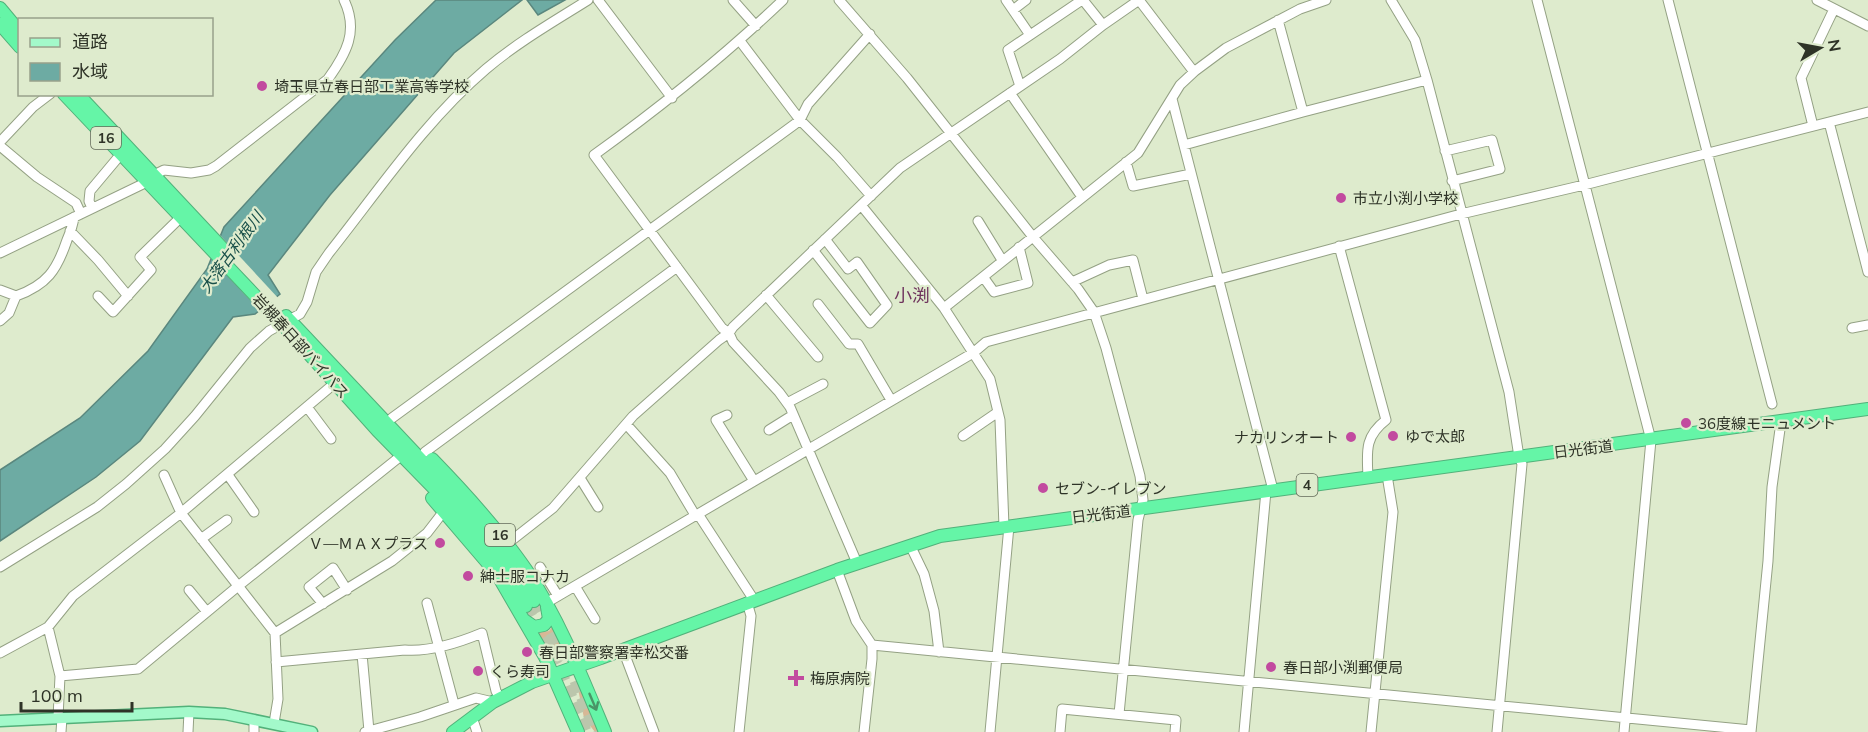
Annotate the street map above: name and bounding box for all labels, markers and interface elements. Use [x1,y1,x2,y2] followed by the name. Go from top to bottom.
[18,18,213,96] legend
[1790,18,1850,78] north arrow
[72,30,108,53] text: 道路
[1824,38,1846,53] text: N
[72,60,108,83] text: 水域
[274,77,469,96] place label: 埼玉県立春日部工業高等学校
[255,79,269,93] marker: 埼玉県立春日部工業高等学校
[91,127,121,149] road number: 16
[1353,189,1458,208] place label: 市立小渕小学校
[1334,191,1348,205] marker: 市立小渕小学校
[195,206,268,297] water label: 大落古利根川
[894,284,930,307] district label: 小渕
[249,290,353,402] street label: 岩槻春日部バイパス
[1698,414,1836,433] place label: 36度線モニュメント
[1679,416,1693,430] marker: 36度線モニュメント
[1405,427,1465,446] place label: ゆで太郎
[1234,428,1339,447] place label: ナカリンオート
[1386,429,1400,443] marker: ゆで太郎
[1344,430,1358,444] marker: ナカリンオート
[1552,436,1614,462] street label: 日光街道
[1296,474,1318,496] road number: 4
[1055,479,1166,498] place label: セブン-イレブン
[1036,481,1050,495] marker: セブン-イレブン
[1070,501,1132,527] street label: 日光街道
[485,524,515,546] road number: 16
[308,534,428,553] place label: Ｖ―ＭＡＸプラス
[433,536,447,550] marker: Ｖ―ＭＡＸプラス
[480,567,570,586] place label: 紳士服コナカ
[461,569,475,583] marker: 紳士服コナカ
[539,643,689,662] place label: 春日部警察署幸松交番
[520,645,534,659] marker: 春日部警察署幸松交番
[1283,658,1403,677] place label: 春日部小渕郵便局
[1264,660,1278,674] marker: 春日部小渕郵便局
[490,662,550,681] place label: くら寿司
[471,664,485,678] marker: くら寿司
[787,669,805,687] marker: 梅原病院
[810,669,870,688] place label: 梅原病院
[21,675,132,713] scale bar
[30,684,83,707] text: 100 m
[588,693,599,711] one-way arrow

